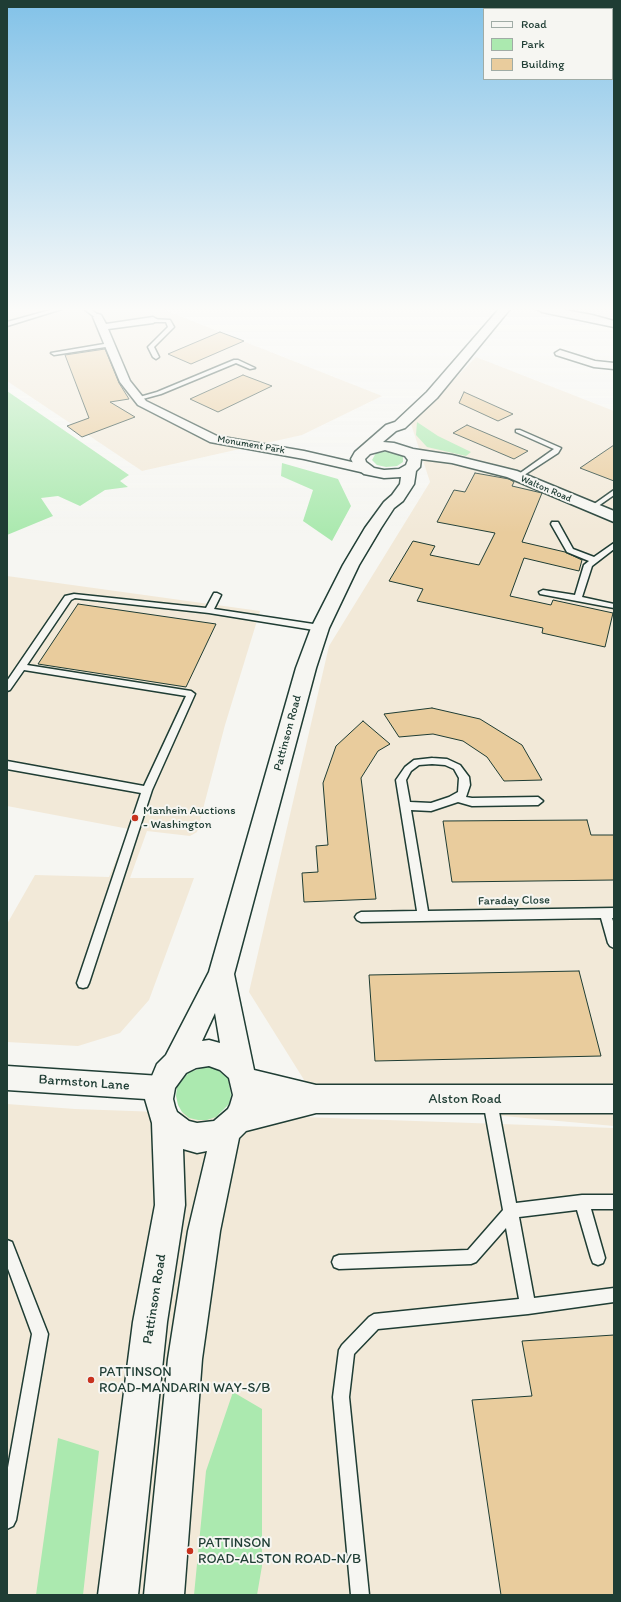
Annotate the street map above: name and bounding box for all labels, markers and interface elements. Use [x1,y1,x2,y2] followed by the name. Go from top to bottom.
[483,8,613,80] legend
[521,17,547,31] text: Road
[521,37,545,51] text: Park
[521,57,564,71] text: Building
[216,433,286,457] street label: Monument Park
[519,473,573,505] street label: Walton Road
[271,694,305,772] street label: Pattinson Road
[143,804,235,832] place label: Manhein Auctions - Washington
[130,813,140,823] marker: Manhein Auctions - Washington
[478,893,550,909] street label: Faraday Close
[38,1071,130,1095] street label: Barmston Lane
[429,1091,501,1107] street label: Alston Road
[140,1253,170,1345] street label: Pattinson Road
[99,1364,270,1396] place label: PATTINSON ROAD-MANDARIN WAY-S/B
[86,1375,96,1385] marker: PATTINSON ROAD-MANDARIN WAY-S/B
[198,1535,361,1568] place label: PATTINSON ROAD-ALSTON ROAD-N/B
[185,1546,195,1556] marker: PATTINSON ROAD-ALSTON ROAD-N/B

